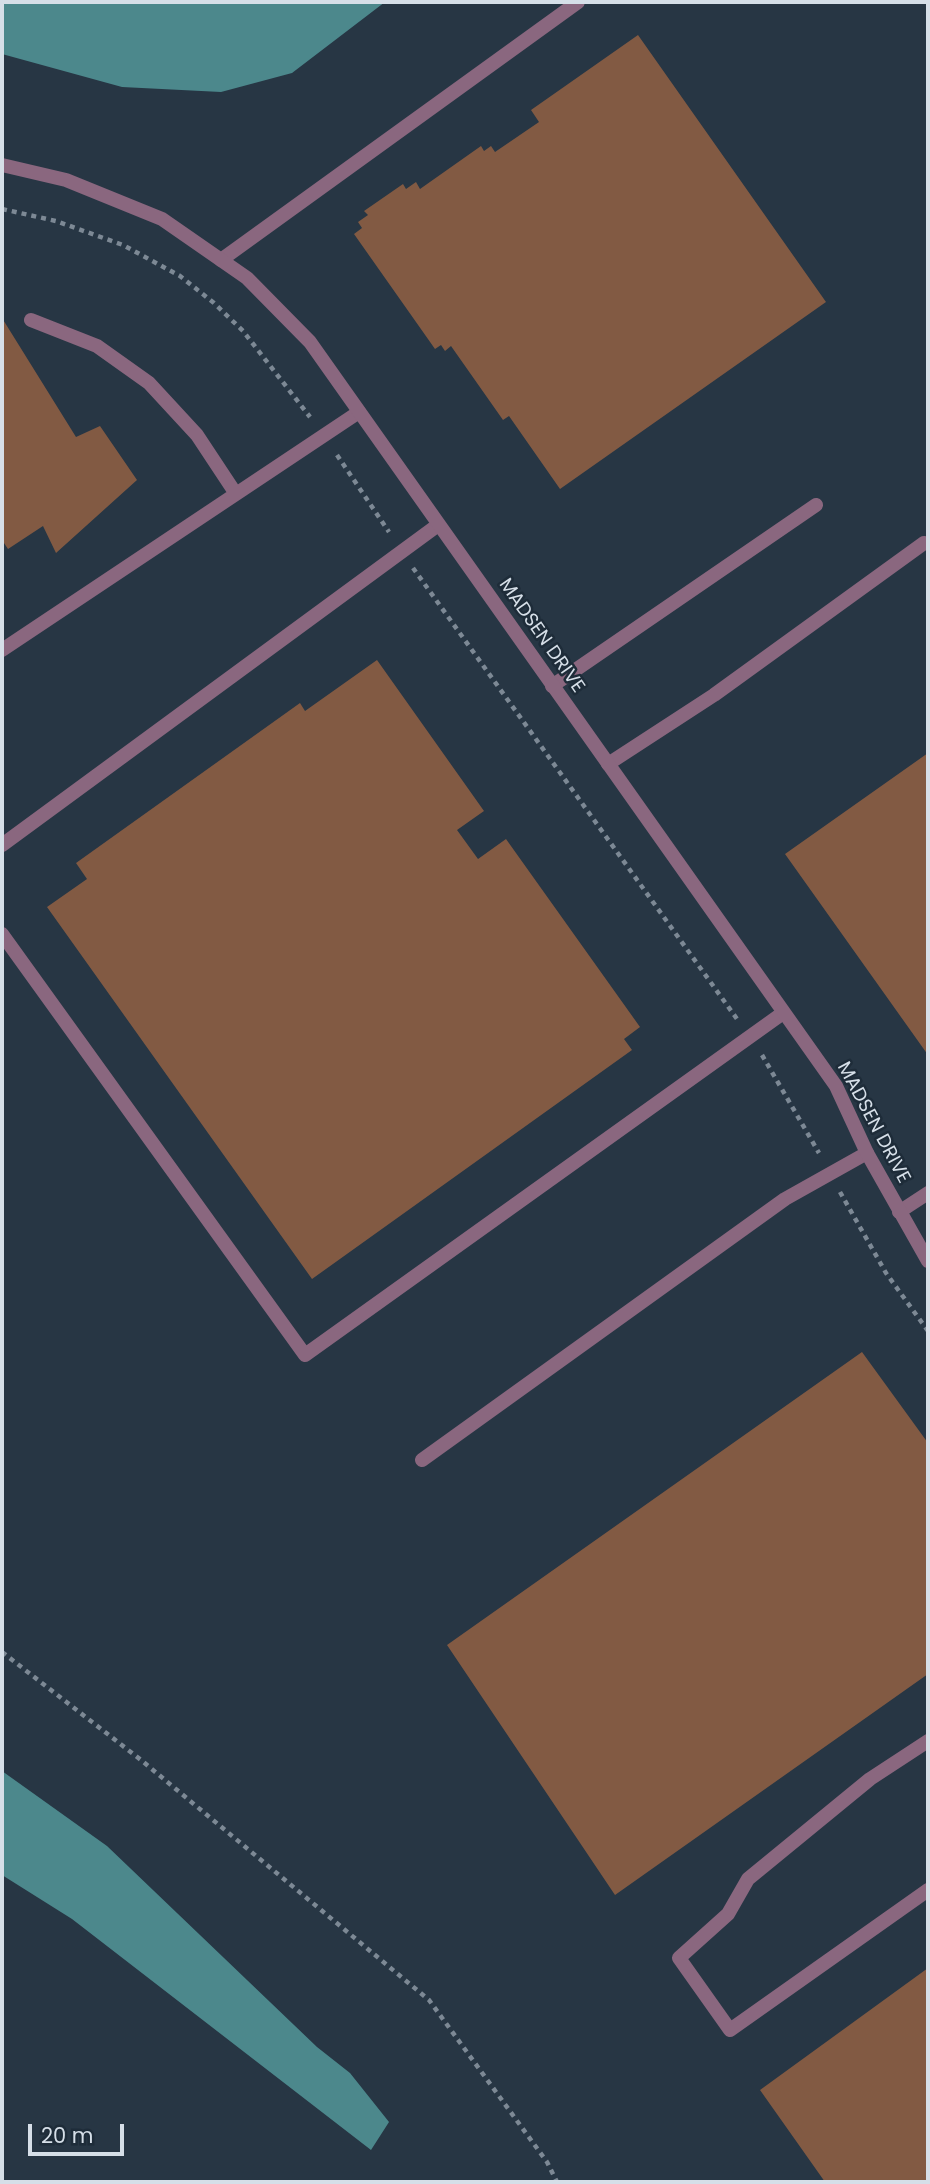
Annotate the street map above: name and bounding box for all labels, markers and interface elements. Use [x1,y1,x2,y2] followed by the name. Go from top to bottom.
[493,575,589,697] street label: MADSEN DRIVE
[831,1058,915,1188] street label: MADSEN DRIVE
[32,2110,128,2154] scale bar
[41,2121,94,2150] text: 20 m

